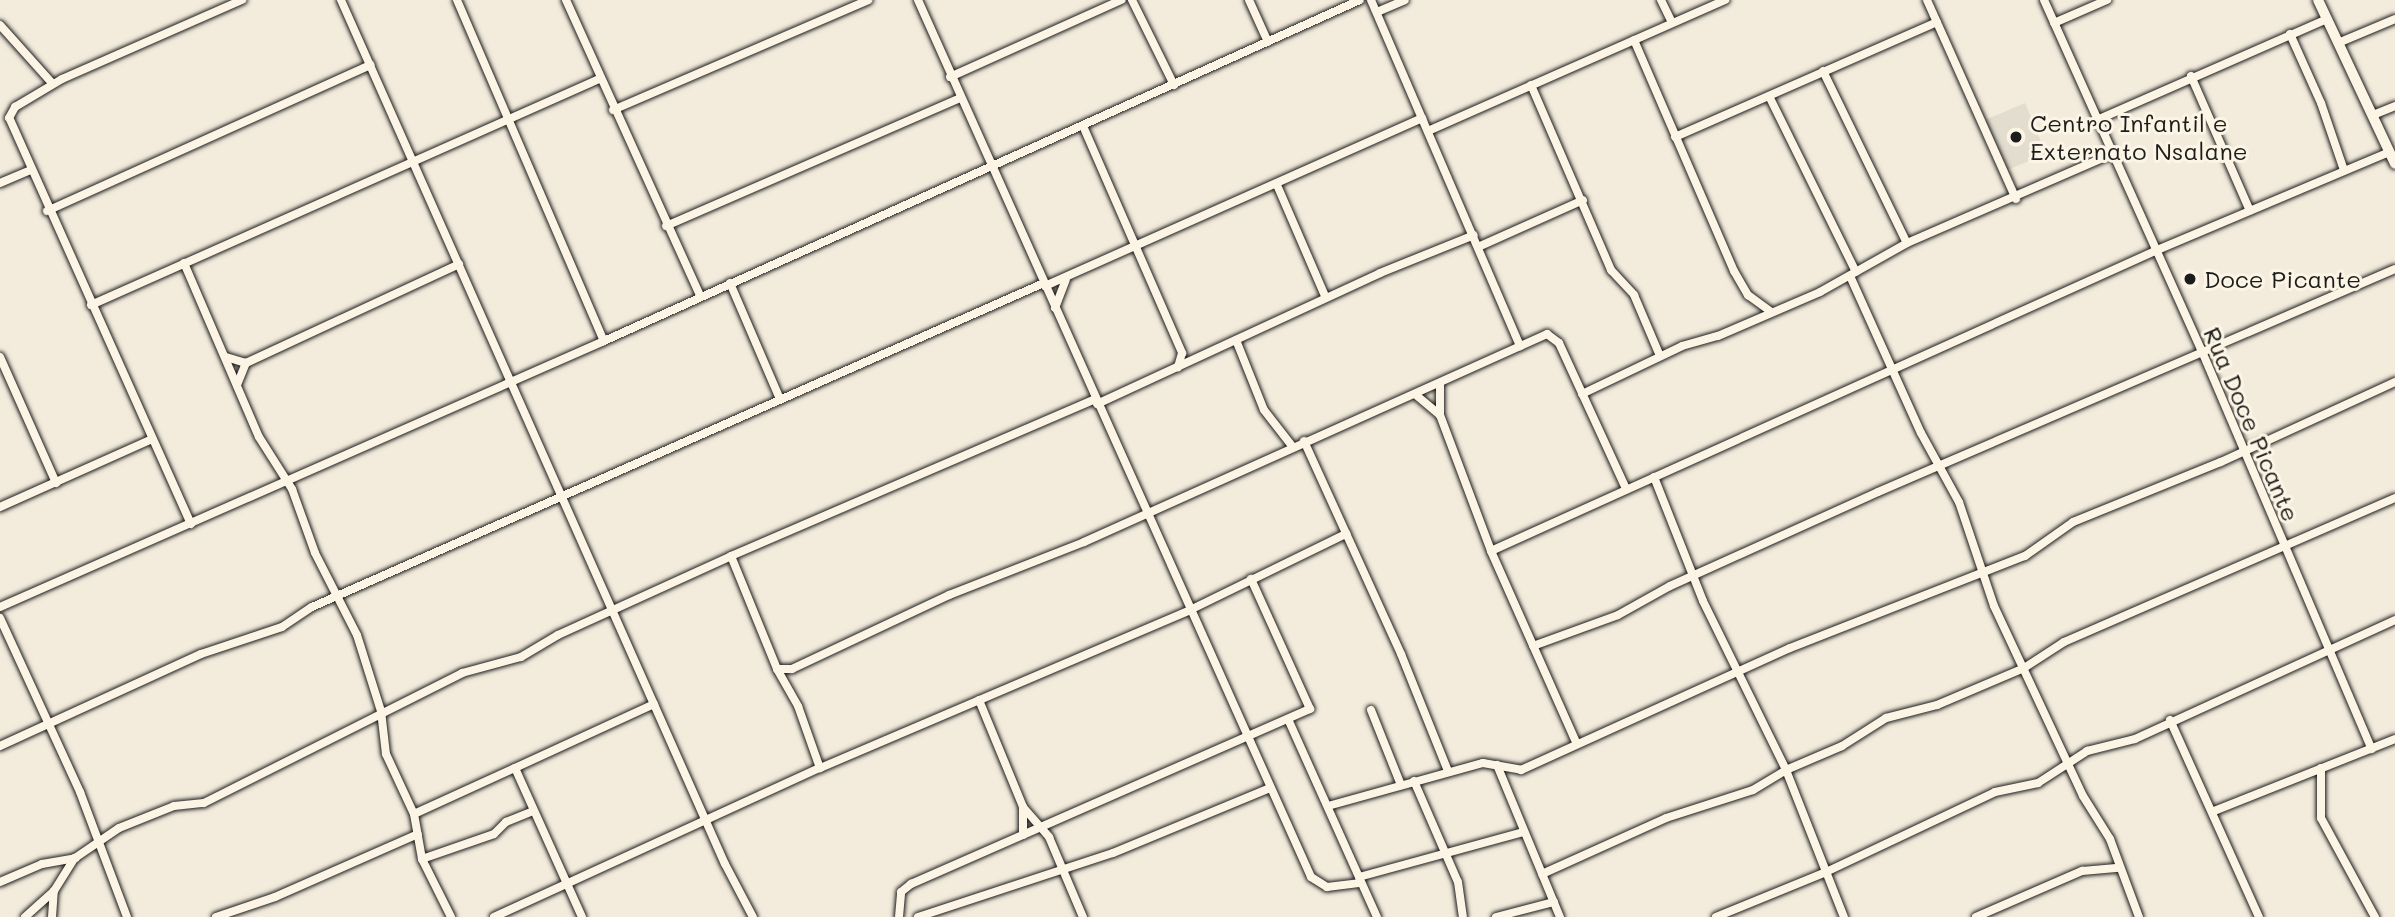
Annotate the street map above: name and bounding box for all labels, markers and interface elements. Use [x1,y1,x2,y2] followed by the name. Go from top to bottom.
[2030,109,2248,165] place label: Centro Infantil e Externato Nsalane
[2008,129,2024,145] marker: Centro Infantil e Externato Nsalane
[2204,265,2361,293] place label: Doce Picante
[2182,271,2198,287] marker: Doce Picante
[2198,323,2306,525] street label: Rua Doce Picante

